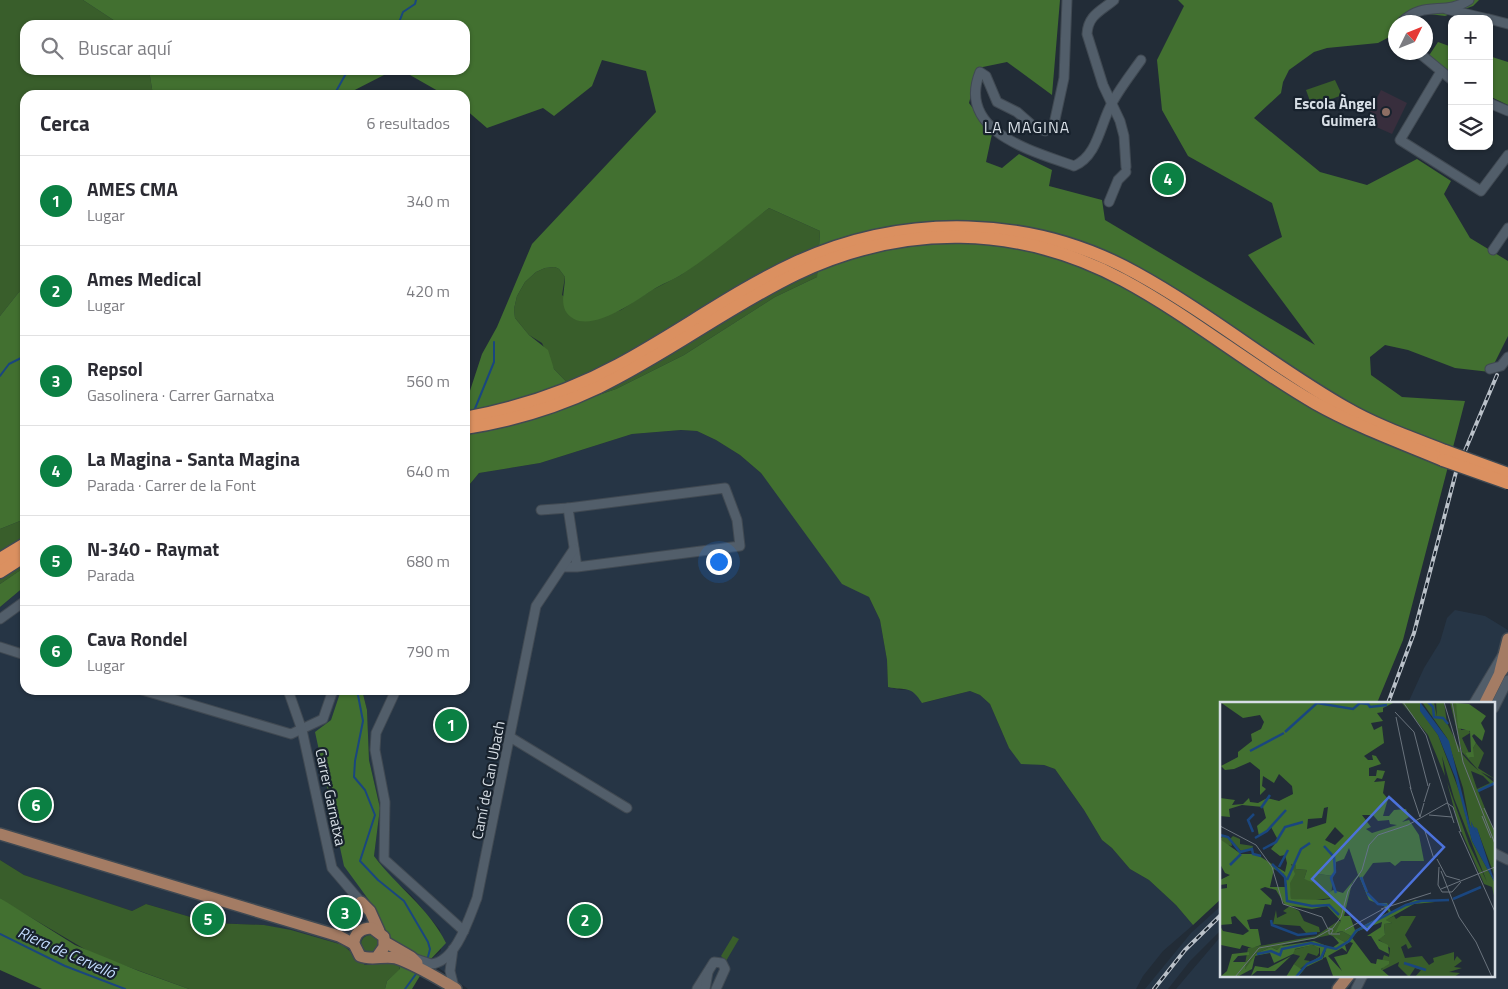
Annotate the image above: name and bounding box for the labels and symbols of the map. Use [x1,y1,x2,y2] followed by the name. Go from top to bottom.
[1388,15,1433,60] north arrow
[1294,92,1376,132] place label: Escola Àngel Guimerà
[1380,106,1392,118] marker: Escola Àngel Guimerà
[984,115,1070,139] district label: LA MAGINA
[1152,160,1184,198] pin: 4
[706,549,732,575] your location
[1220,702,1496,976] inset map
[435,706,467,744] pin: 1
[465,719,511,841] street label: Camí de Can Ubach
[309,746,353,848] street label: Carrer Garnatxa
[20,786,52,824] pin: 6
[329,894,361,932] pin: 3
[192,900,224,938] pin: 5
[569,901,601,939] pin: 2
[14,920,121,985] water label: Riera de Cervelló

